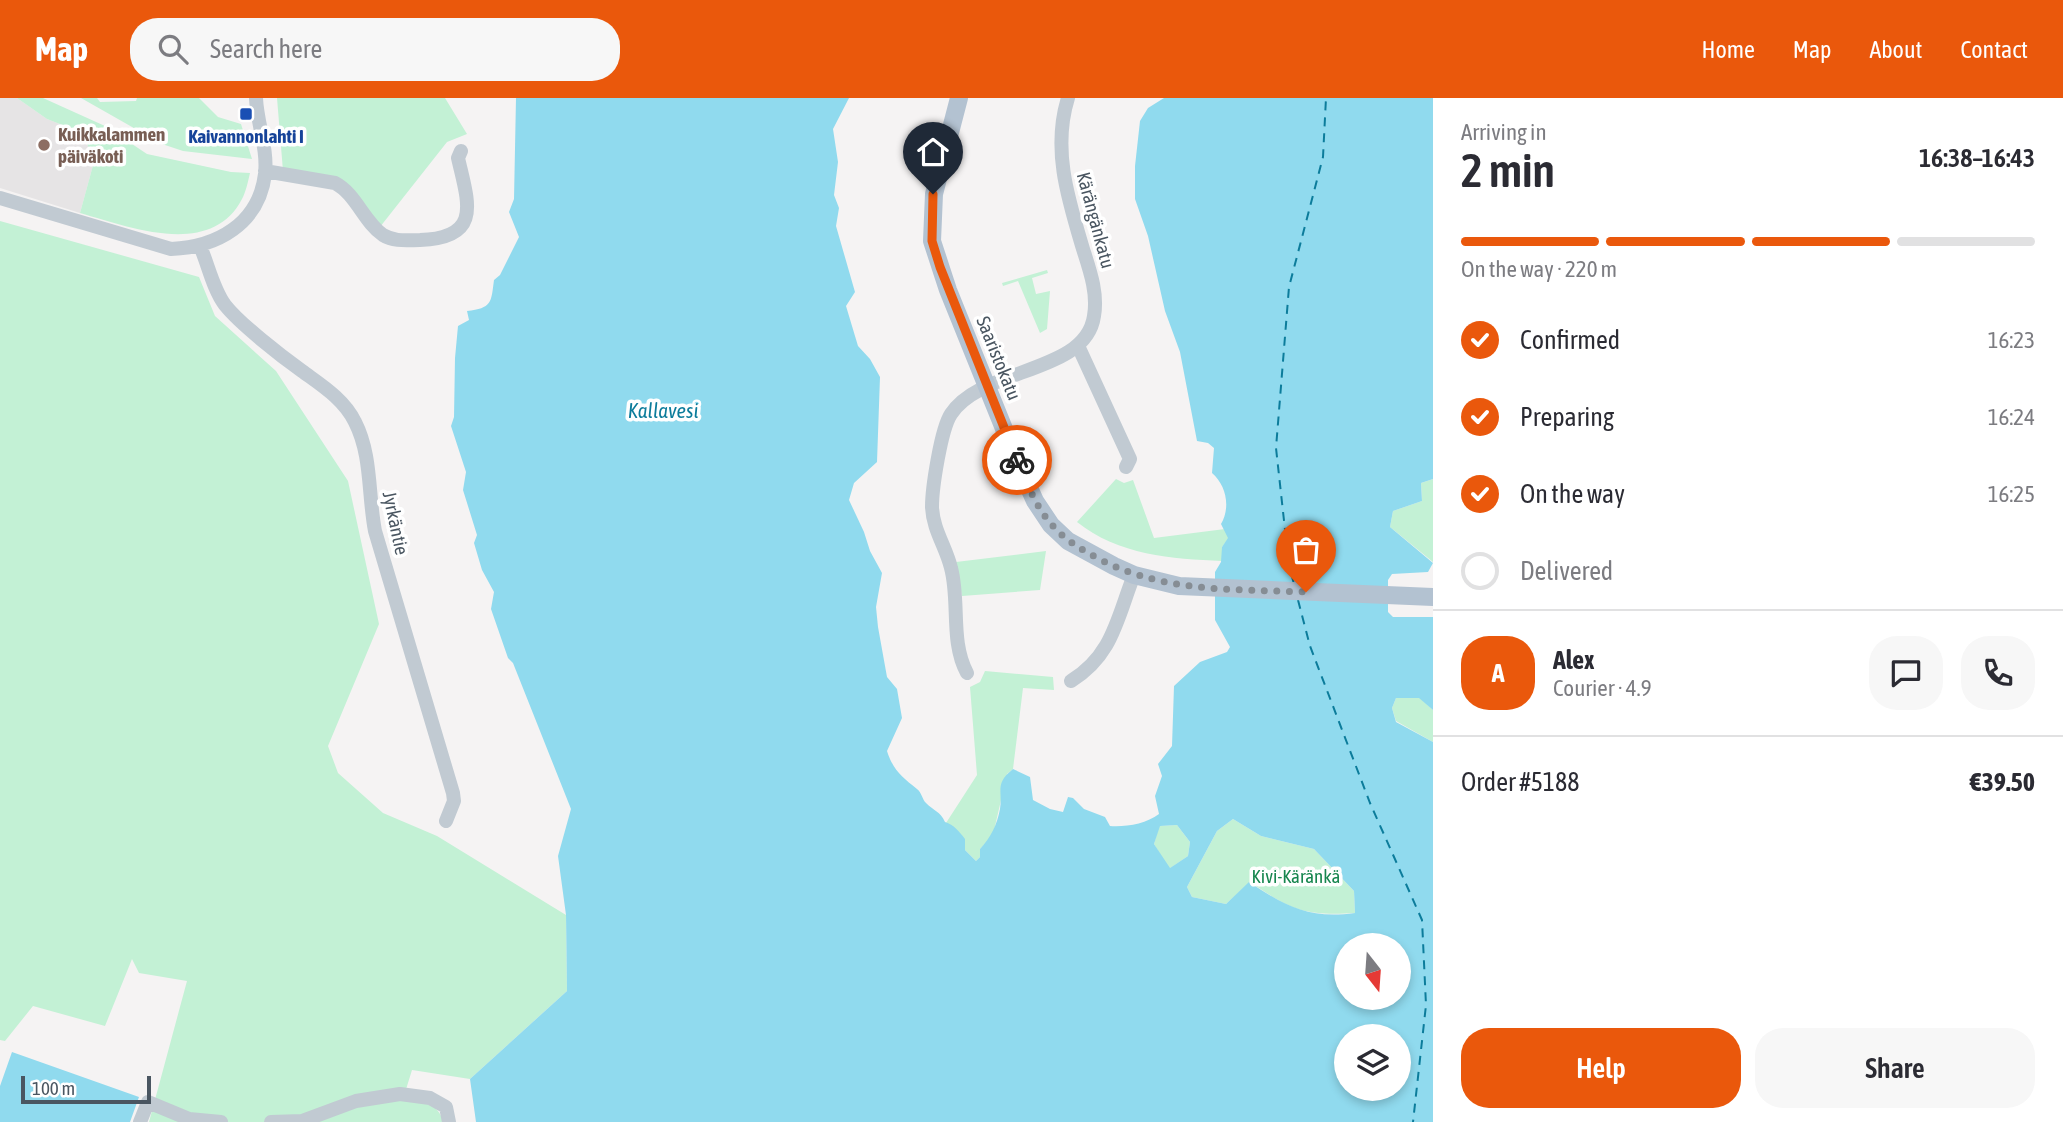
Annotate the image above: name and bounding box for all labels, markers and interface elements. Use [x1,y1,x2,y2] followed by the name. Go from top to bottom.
[130,18,620,81] search box
[35,30,88,68] text: Map
[154,30,192,68] icon: search
[210,34,322,64] text: Search here
[1701,36,1755,63] text: Home
[1793,36,1831,63] text: Map
[1869,36,1922,63] text: About
[1960,36,2028,63] text: Contact
[238,106,254,122] marker: Kaivannonlahti I
[1461,119,1547,145] text: Arriving in
[903,122,963,194] pin
[58,123,165,167] place label: Kuikkalammen päiväkoti
[188,125,304,147] place label: Kaivannonlahti I
[914,133,952,171] icon: home
[36,137,52,153] marker: Kuikkalammen päiväkoti
[1919,143,2035,173] text: 16:38–16:43
[1461,144,1555,197] text: 2 min
[1073,169,1119,271] street label: Kärängänkatu
[1461,256,1617,282] text: On the way · 220 m
[972,313,1026,403] street label: Saaristokatu
[1461,321,1499,359] icon: check
[1520,325,1620,355] text: Confirmed
[1988,327,2035,353] text: 16:23
[628,398,698,422] water label: Kallavesi
[1461,398,1499,436] icon: check
[1520,402,1614,432] text: Preparing
[1988,404,2035,430] text: 16:24
[982,425,1052,495] courier
[998,441,1036,479] icon: bike
[1461,475,1499,513] icon: check
[1520,479,1625,509] text: On the way
[1988,481,2035,507] text: 16:25
[379,489,413,557] street label: Jyrkäntie
[1276,520,1336,592] pin
[1287,531,1325,569] icon: bag
[1520,556,1613,586] text: Delivered
[1869,636,1943,710] button: chat
[1961,636,2035,710] button: phone
[1553,645,1594,675] text: Alex
[1492,658,1504,688] text: A
[1553,675,1652,701] text: Courier · 4.9
[1461,767,1580,797] text: Order #5188
[1970,767,2035,797] text: €39.50
[1252,865,1340,887] park label: Kivi-Käränkä
[1334,933,1410,1010] north arrow
[1334,933,1411,1101] map controls
[1334,1024,1411,1101] button: layers
[1461,1028,1741,1108] button: Help
[1755,1028,2035,1108] button: Share
[21,1073,150,1105] scale bar
[32,1077,75,1099] text: 100 m

